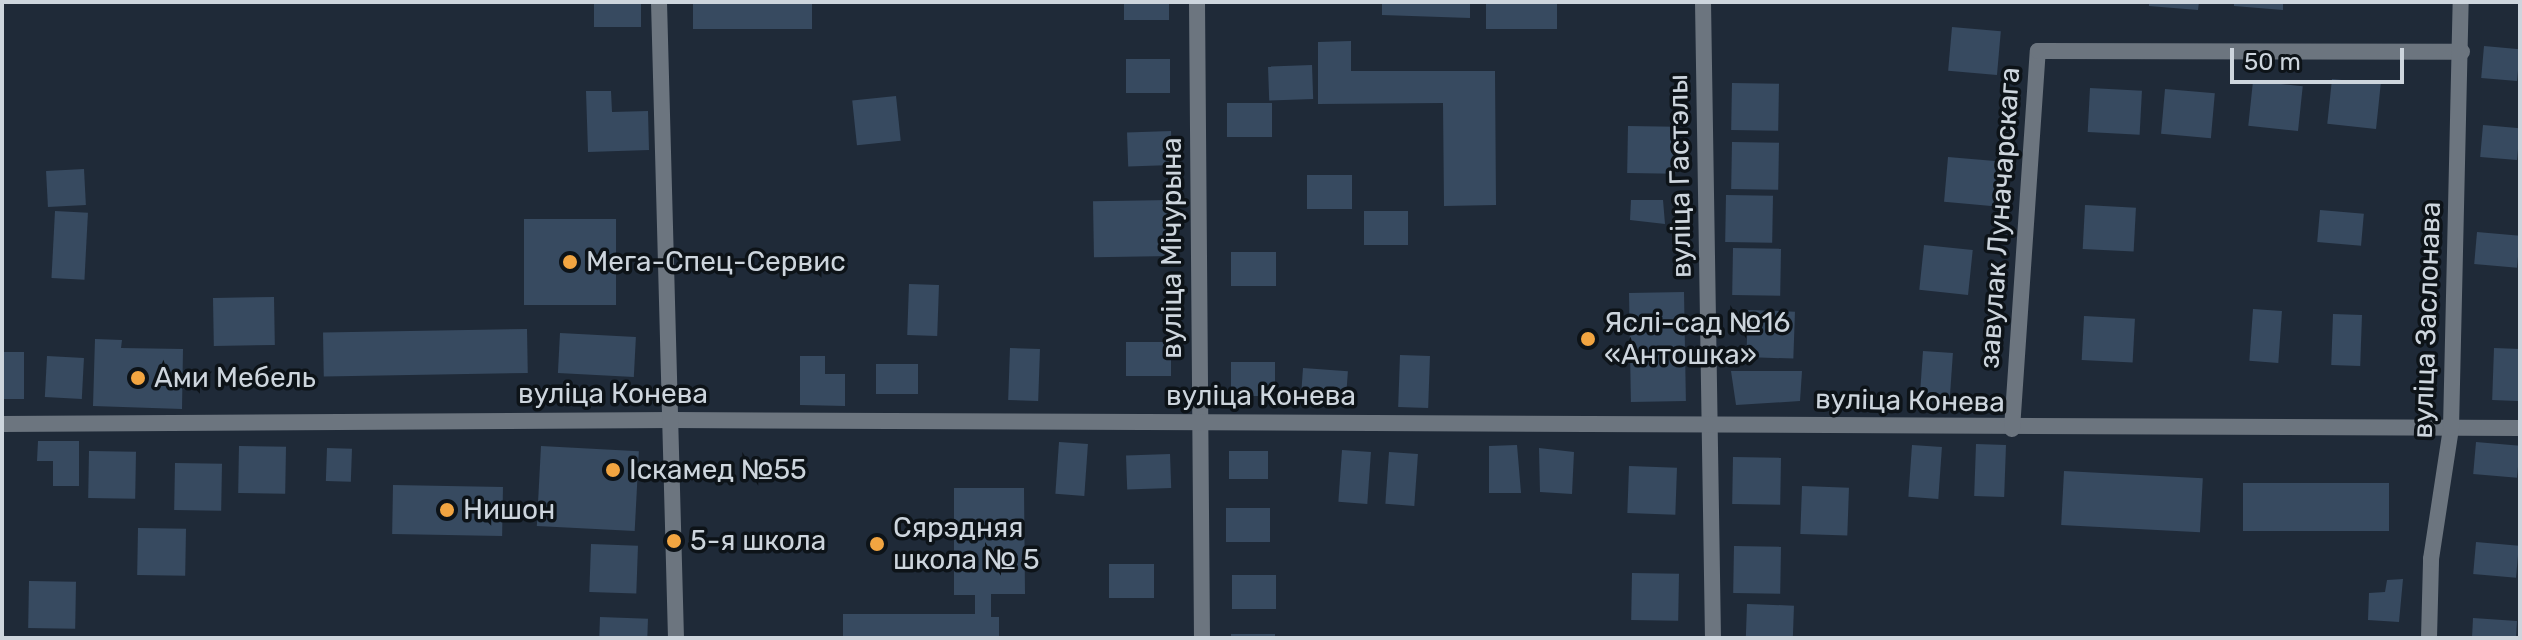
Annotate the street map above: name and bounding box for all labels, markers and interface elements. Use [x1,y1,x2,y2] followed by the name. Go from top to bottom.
[2234,32,2408,82] scale bar
[2244,48,2301,76] text: 50 m
[1973,66,2027,370] street label: завулак Луначарскага
[1661,74,1699,278] street label: вуліца Гастэлы
[1155,137,1189,359] street label: вуліца Мічурына
[2406,201,2448,439] street label: вуліца Заслонава
[586,245,846,279] place label: Мега-Спец-Сервис
[561,253,579,271] marker: Мега-Спец-Сервис
[1604,306,1790,372] place label: Яслі-сад №16 «Антошка»
[1579,330,1597,348] marker: Яслі-сад №16 «Антошка»
[154,361,316,395] place label: Ами Мебель
[129,369,147,387] marker: Ами Мебель
[518,377,708,411] street label: вуліца Конева
[1166,379,1356,413] street label: вуліца Конева
[1815,383,2005,419] street label: вуліца Конева
[629,453,807,487] place label: Іскамед №55
[604,461,622,479] marker: Іскамед №55
[463,493,555,527] place label: Нишон
[438,501,456,519] marker: Нишон
[893,511,1040,577] place label: Сярэдняя школа № 5
[690,524,826,558] place label: 5-я школа
[665,532,683,550] marker: 5-я школа
[868,535,886,553] marker: Сярэдняя школа № 5

